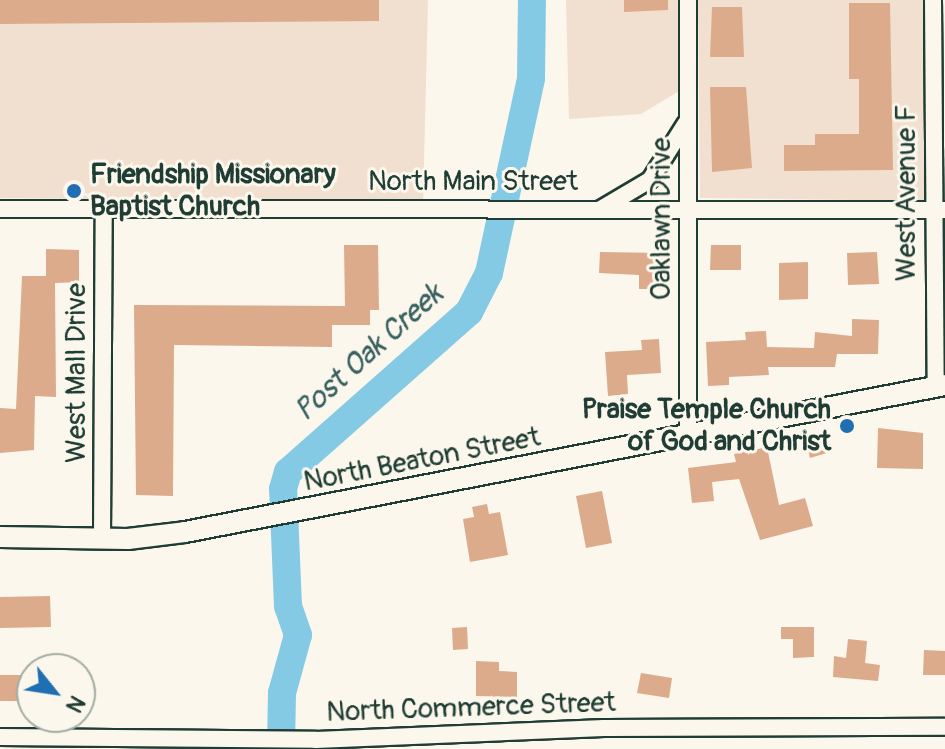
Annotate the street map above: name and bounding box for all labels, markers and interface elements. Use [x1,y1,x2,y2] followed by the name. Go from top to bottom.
[890,105,924,281] street label: West Avenue F
[645,138,679,300] street label: Oaklawn Drive
[90,158,336,224] place label: Friendship Missionary Baptist Church
[368,165,578,199] street label: North Main Street
[65,182,83,200] marker: Friendship Missionary Baptist Church
[287,277,451,429] water label: Post Oak Creek
[60,283,94,463] street label: West Mall Drive
[582,393,831,459] place label: Praise Temple Church of God and Christ
[838,417,856,435] marker: Praise Temple Church of God and Christ
[301,421,543,499] street label: North Beaton Street
[16,653,96,733] north arrow
[326,686,616,730] street label: North Commerce Street
[59,691,91,717] text: N

